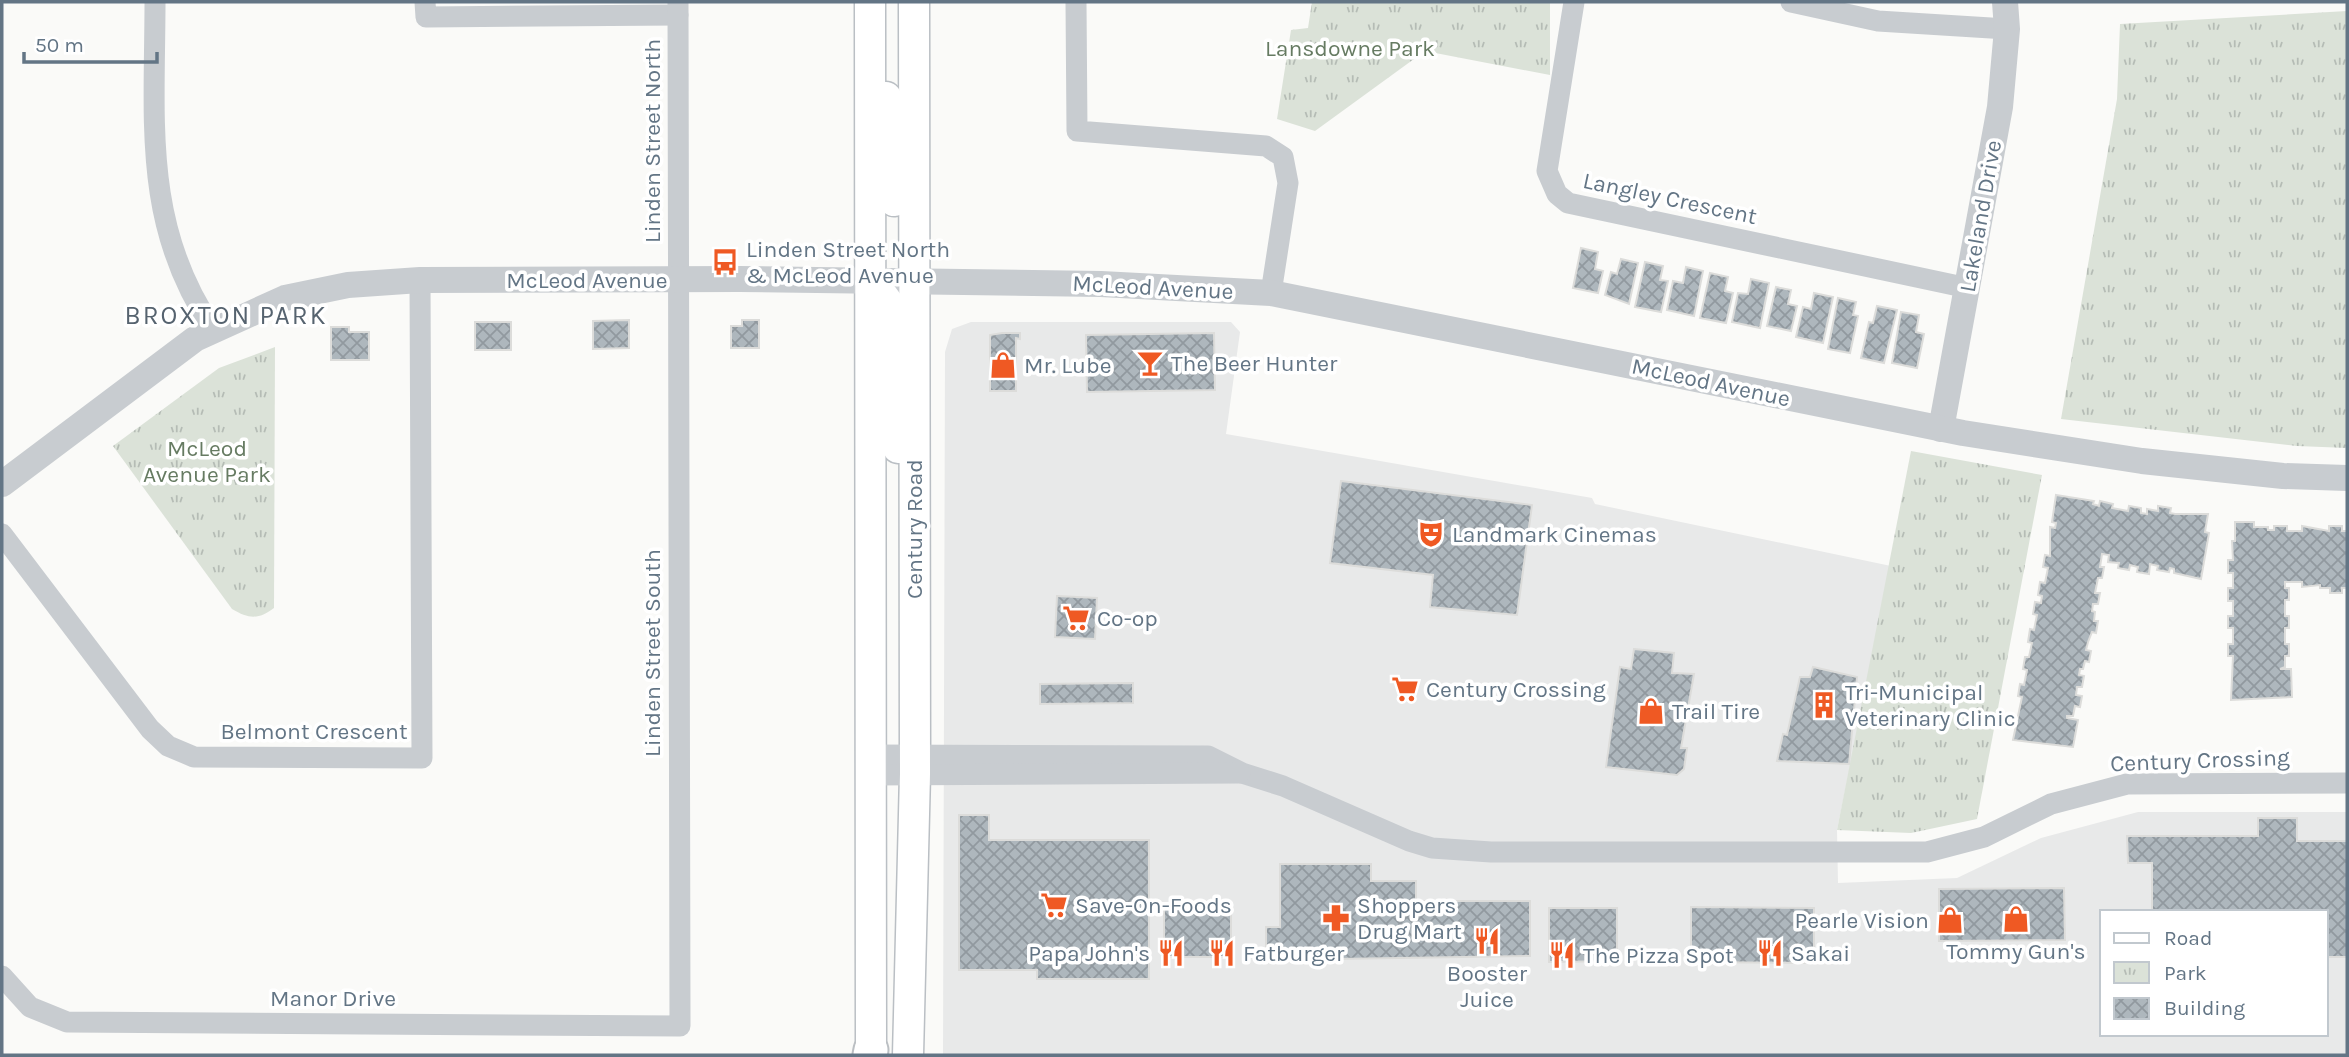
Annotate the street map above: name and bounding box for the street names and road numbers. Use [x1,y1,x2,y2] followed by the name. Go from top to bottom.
[639,39,666,243] street label: Linden Street North
[1954,138,2007,294] street label: Lakeland Drive
[1580,167,1760,230] street label: Langley Crescent
[506,267,668,294] street label: McLeod Avenue
[1072,270,1234,305] street label: McLeod Avenue
[1629,353,1793,412] street label: McLeod Avenue
[901,459,928,599] street label: Century Road
[639,549,666,757] street label: Linden Street South
[220,718,408,745] street label: Belmont Crescent
[2110,744,2290,777] street label: Century Crossing
[270,985,396,1012] street label: Manor Drive

